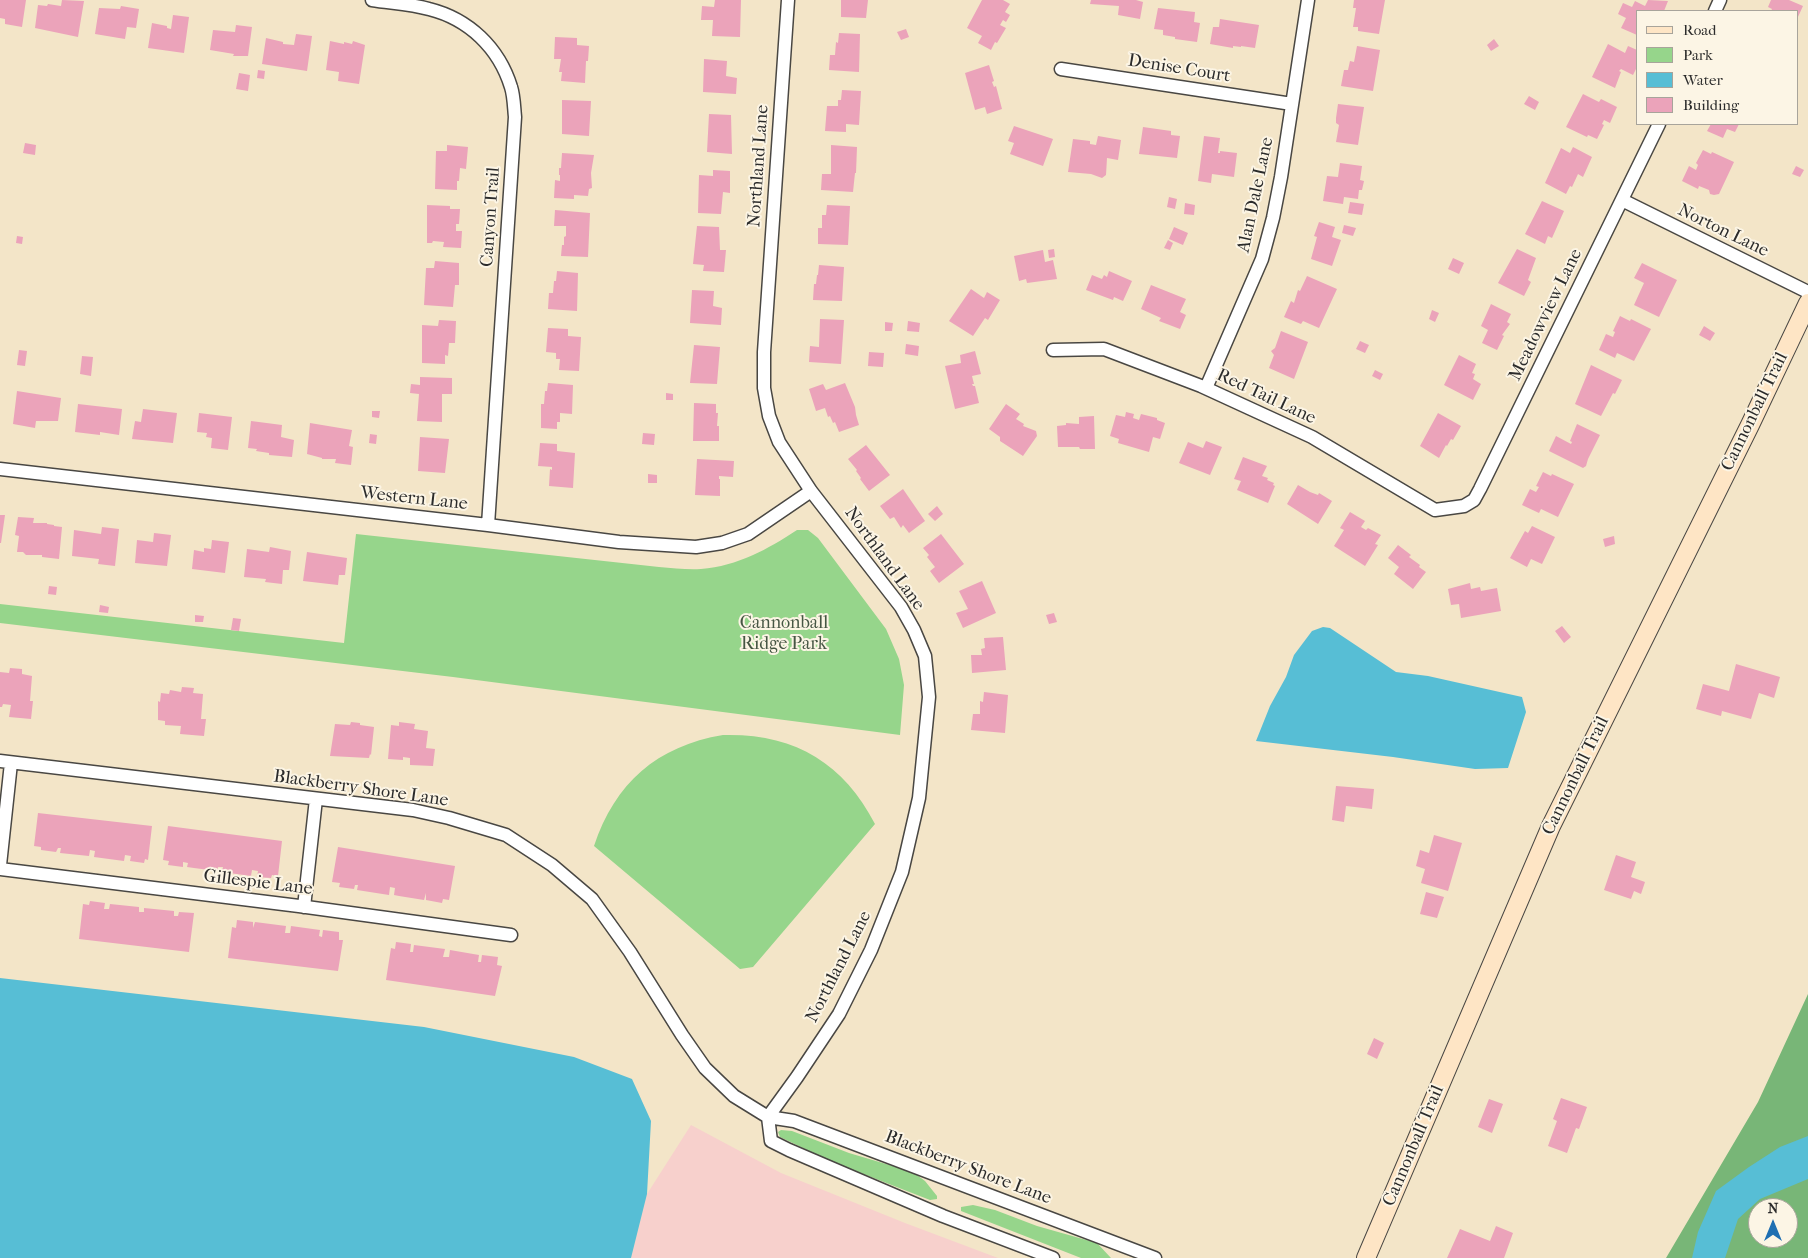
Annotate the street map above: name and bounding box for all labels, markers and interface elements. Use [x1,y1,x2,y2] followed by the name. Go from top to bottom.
[1636,10,1798,125] legend
[1683,21,1716,39] text: Road
[1683,46,1713,64] text: Park
[1126,50,1232,88] street label: Denise Court
[1683,71,1723,89] text: Water
[1683,96,1739,114] text: Building
[744,104,774,228] street label: Northland Lane
[1233,135,1279,255] street label: Alan Dale Lane
[477,166,505,268] street label: Canyon Trail
[1674,200,1772,262] street label: Norton Lane
[1505,245,1587,385] street label: Meadowview Lane
[1717,349,1793,475] street label: Cannonball Trail
[1213,365,1319,429] street label: Red Tail Lane
[359,483,469,515] street label: Western Lane
[839,503,929,615] street label: Northland Lane
[740,613,828,656] park label: Cannonball Ridge Park
[1538,713,1614,839] street label: Cannonball Trail
[272,766,450,812] street label: Blackberry Shore Lane
[202,866,314,900] street label: Gillespie Lane
[802,908,876,1026] street label: Northland Lane
[1379,1082,1449,1210] street label: Cannonball Trail
[882,1126,1054,1210] street label: Blackberry Shore Lane
[1748,1198,1798,1248] north arrow
[1768,1200,1778,1217] text: N

